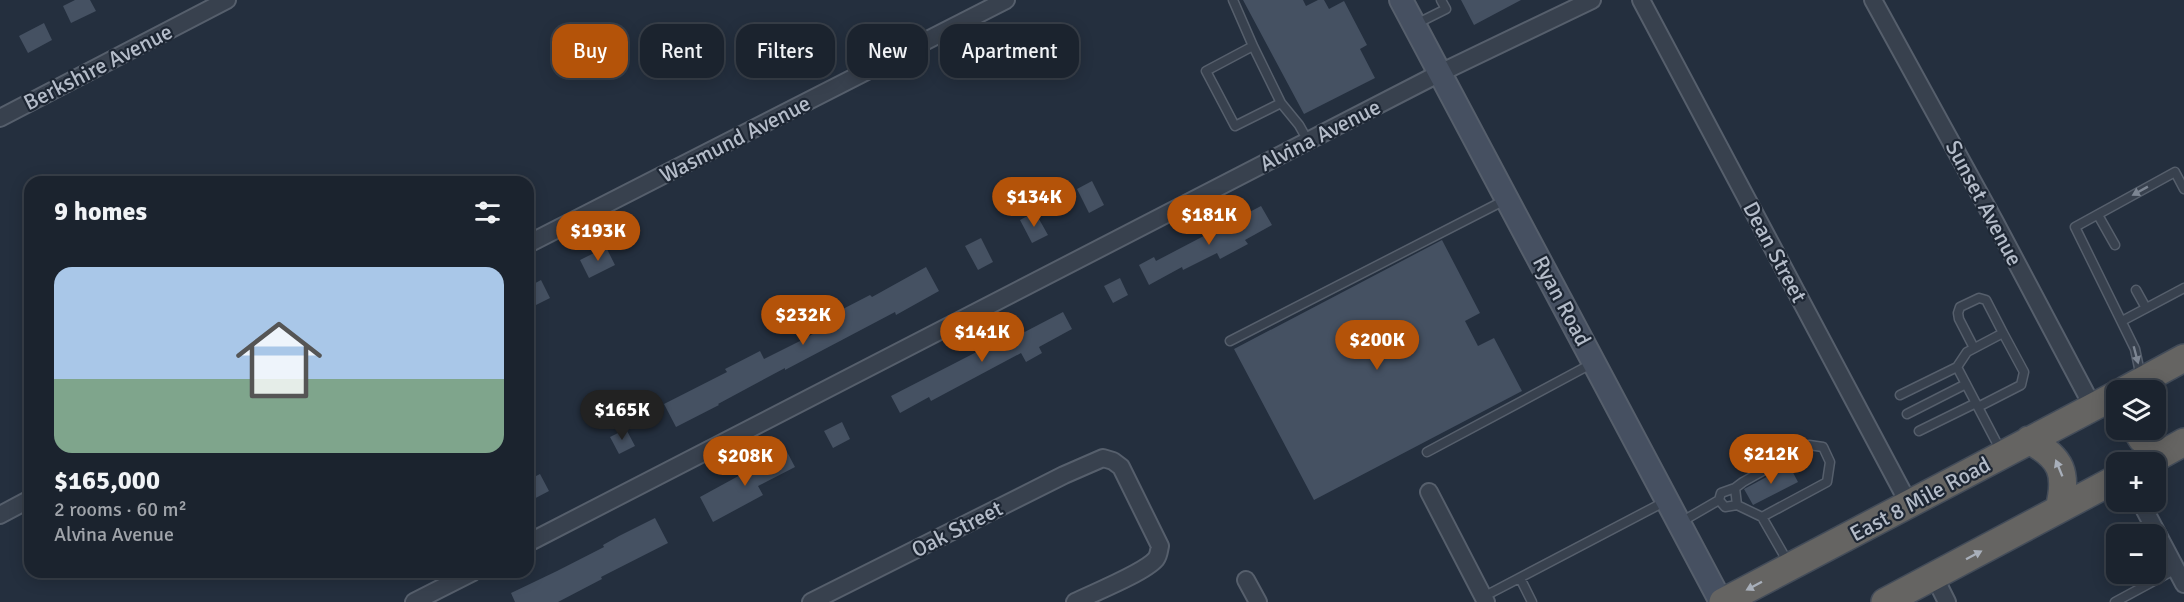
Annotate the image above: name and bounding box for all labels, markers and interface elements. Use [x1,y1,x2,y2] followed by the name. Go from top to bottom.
[19,18,177,116] street label: Berkshire Avenue
[552,24,628,78] chip: Buy
[640,24,724,78] chip: Rent
[736,24,835,78] chip: Filters
[847,24,928,78] chip: New
[940,24,1079,78] chip: Apartment
[655,89,815,189] street label: Wasmund Avenue
[1255,93,1385,177] street label: Alvina Avenue
[1940,136,2028,270] street label: Sunset Avenue
[992,177,1076,228] pin: $134K
[1006,184,1062,209] text: $134K
[2131,186,2148,196] one-way arrow
[1167,195,1251,246] pin: $181K
[54,196,147,228] text: 9 homes
[471,196,504,229] icon: filters
[1737,197,1813,307] street label: Dean Street
[1181,202,1237,227] text: $181K
[556,211,640,262] pin: $193K
[570,218,626,243] text: $193K
[1527,251,1597,351] street label: Ryan Road
[761,295,845,346] pin: $232K
[775,302,831,327] text: $232K
[225,306,333,414] icon: home
[940,312,1024,363] pin: $141K
[954,319,1010,344] text: $141K
[1335,320,1419,371] pin: $200K
[1349,327,1405,352] text: $200K
[2132,346,2141,364] one-way arrow
[2106,380,2166,584] map controls
[2106,380,2166,440] button: layers
[580,390,664,441] pin: $165K
[594,397,650,422] text: $165K
[1729,434,1813,485] pin: $212K
[703,436,787,487] pin: $208K
[1743,441,1799,466] text: $212K
[717,443,773,468] text: $208K
[1845,451,1995,547] street label: East 8 Mile Road
[2106,452,2166,512] button: +
[2053,459,2063,477] one-way arrow
[54,465,160,497] text: $165,000
[907,494,1007,563] street label: Oak Street
[54,497,187,522] text: 2 rooms · 60 m²
[54,522,174,547] text: Alvina Avenue
[2106,524,2166,584] button: −
[1966,550,1983,560] one-way arrow
[1745,581,1762,591] one-way arrow

